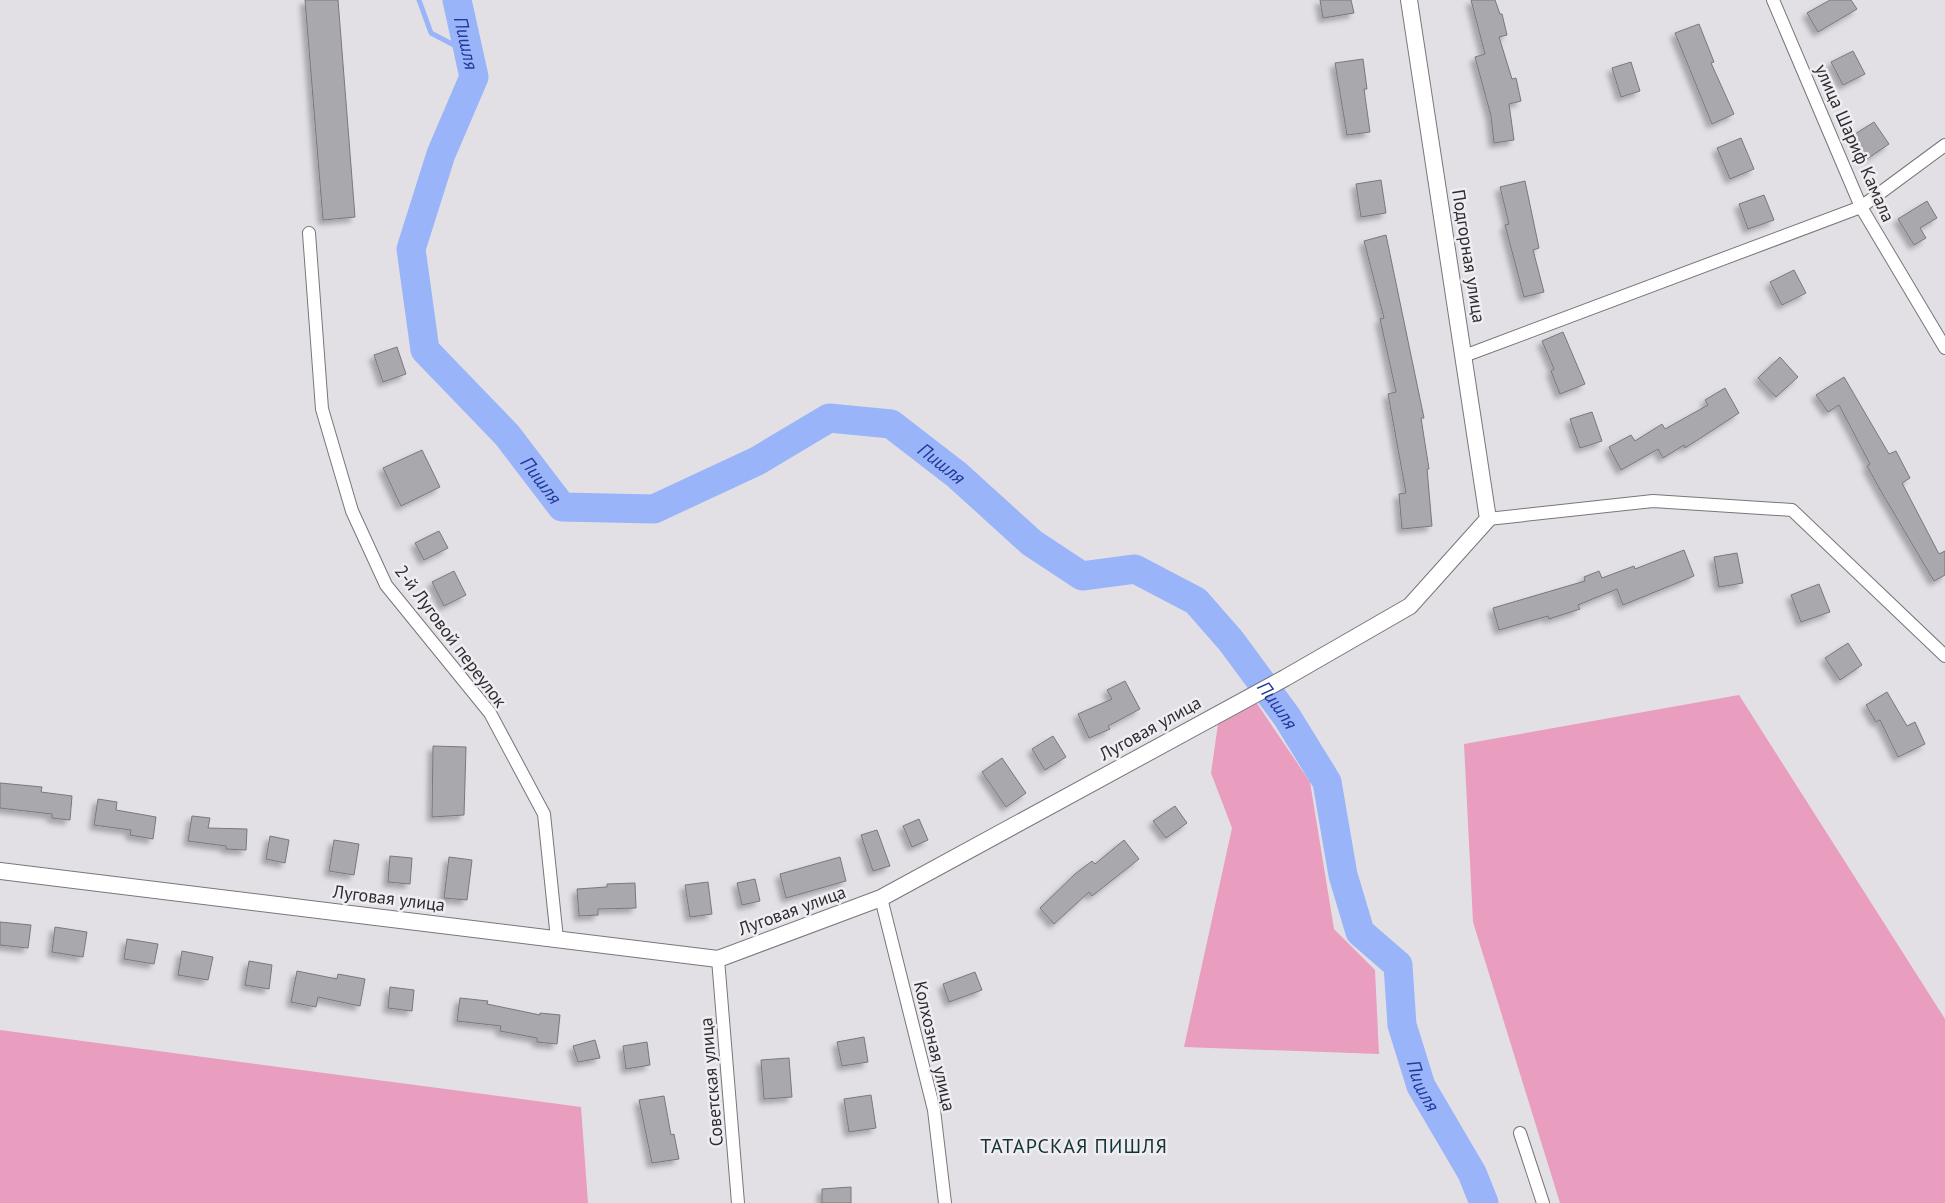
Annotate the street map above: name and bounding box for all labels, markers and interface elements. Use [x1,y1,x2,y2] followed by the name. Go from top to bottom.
[449,14,484,72] water label: Пишля
[1810,60,1900,226] street label: улица Шариф Камала
[1447,188,1491,324] street label: Подгорная улица
[913,437,971,489] water label: Пишля
[515,451,567,509] water label: Пишля
[390,560,512,712] street label: 2-й Луговой переулок
[1252,676,1303,733] water label: Пишля
[1094,691,1205,766] street label: Луговая улица
[331,880,446,916] street label: Луговая улица
[734,880,849,940] street label: Луговая улица
[909,979,961,1113] street label: Колхозная улица
[694,1017,728,1147] street label: Советская улица
[1402,1057,1445,1116] water label: Пишля
[980,1133,1168,1159] district label: ТАТАРСКАЯ ПИШЛЯ

